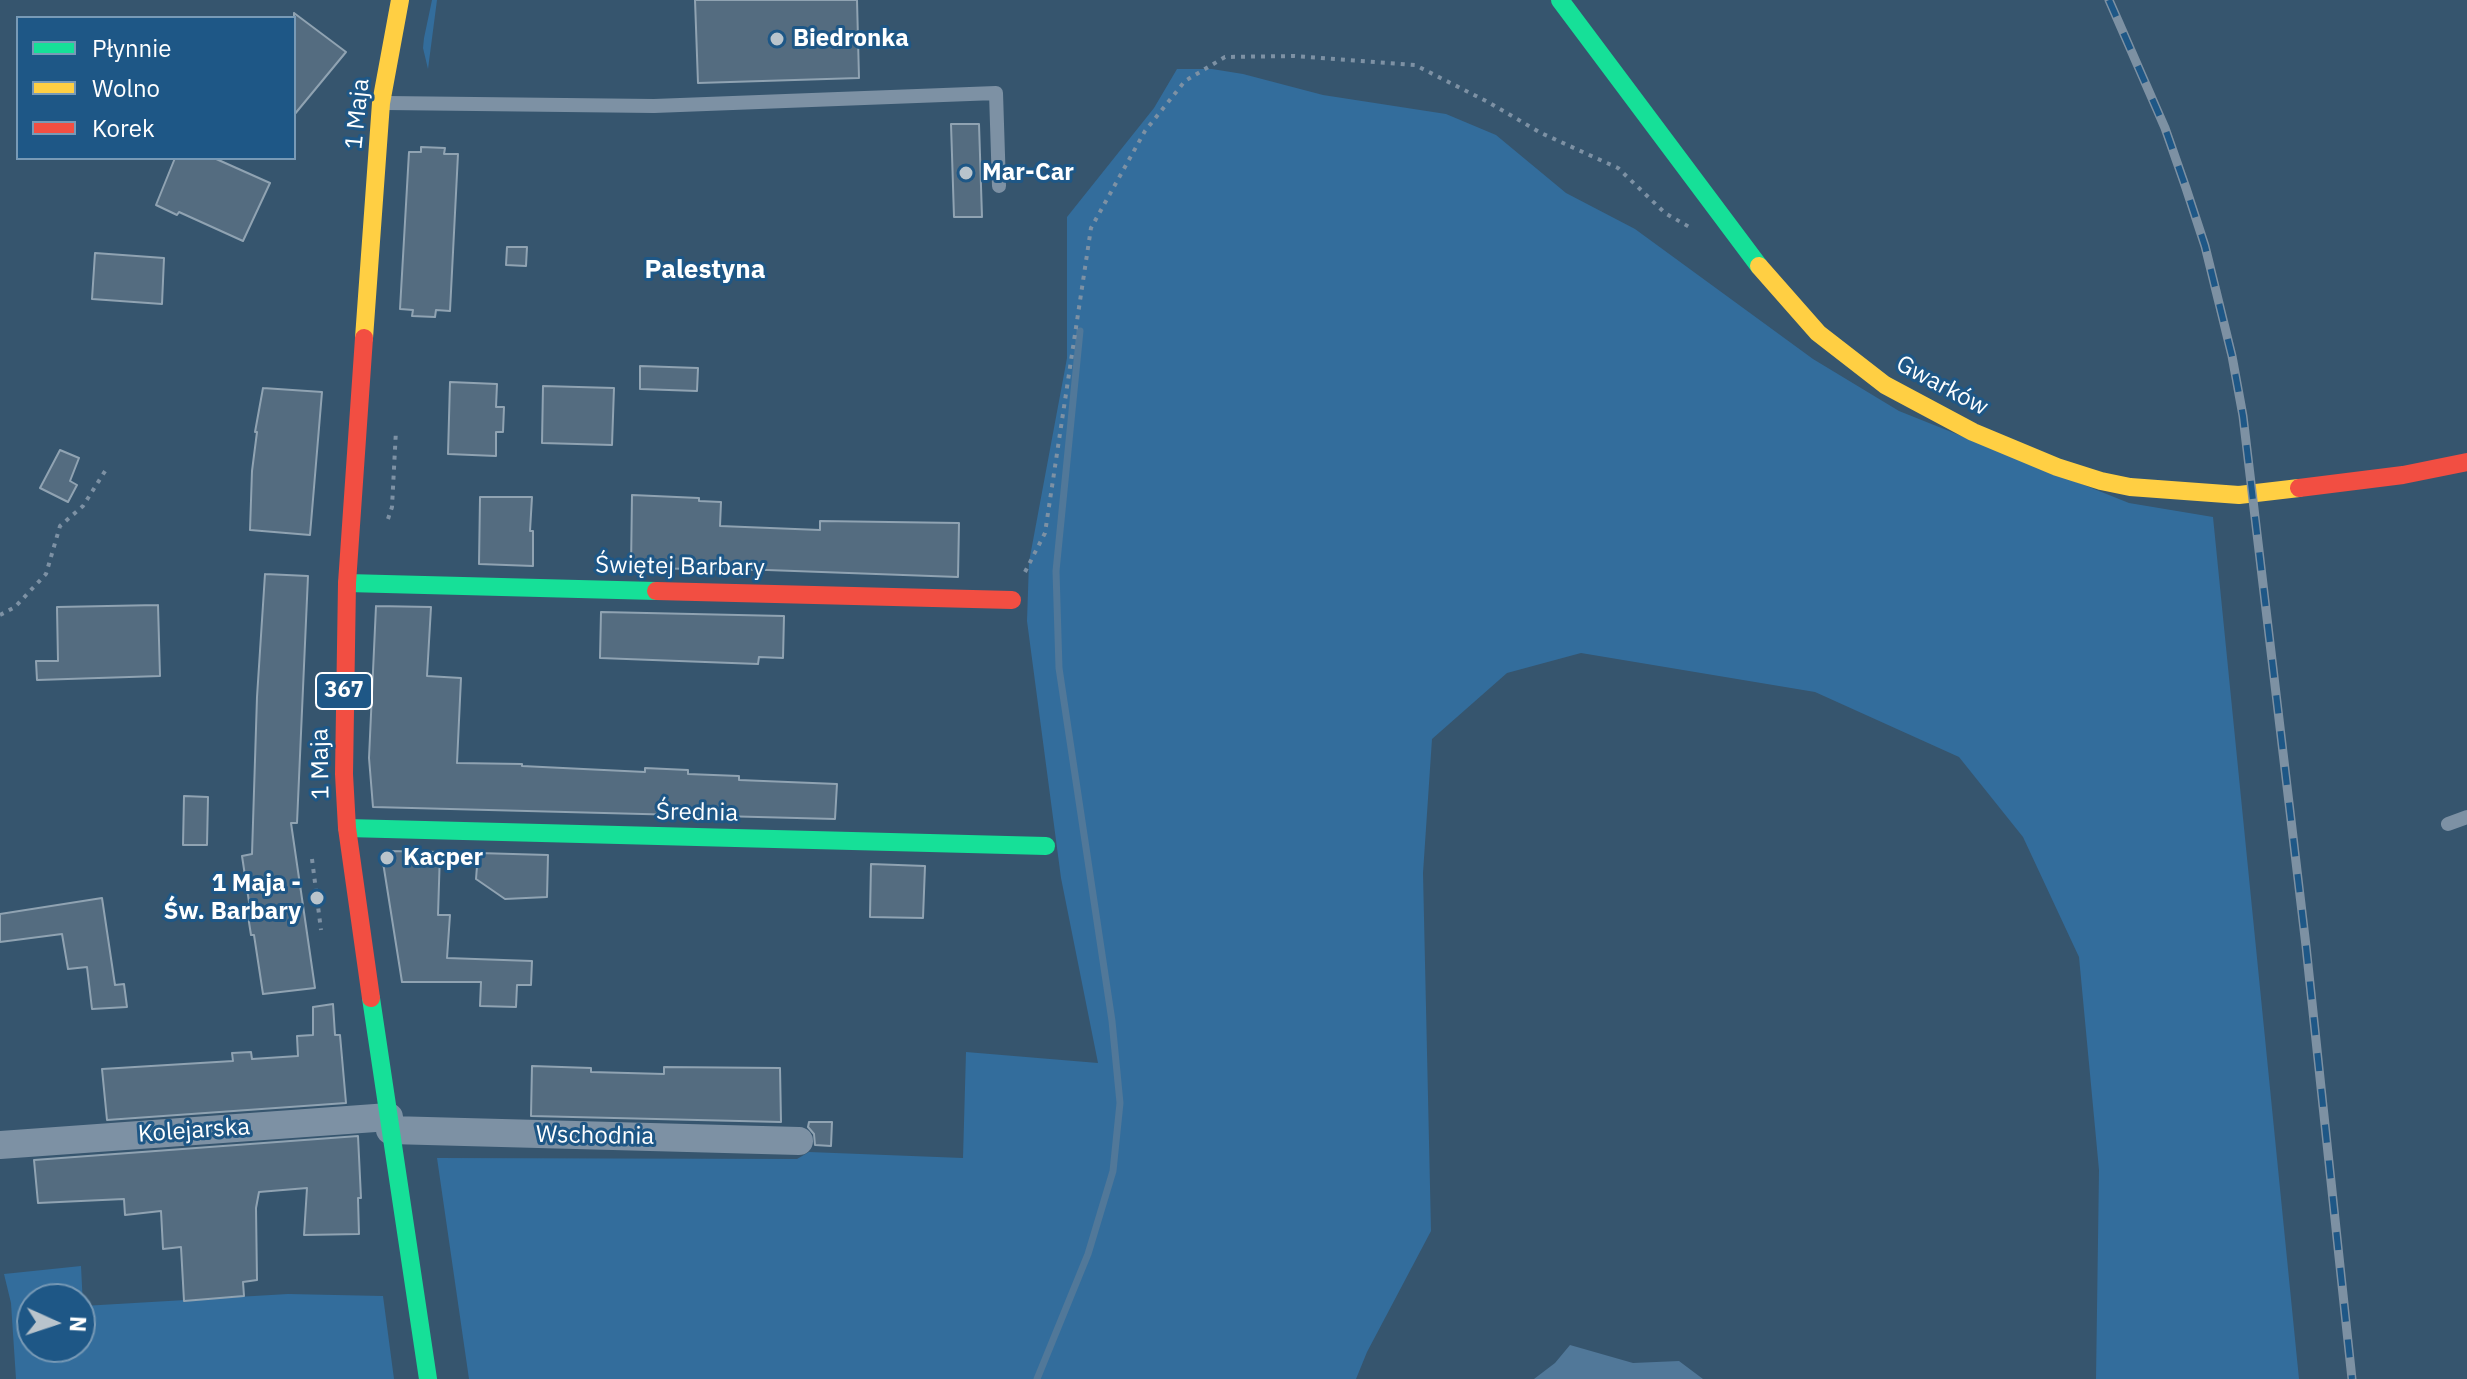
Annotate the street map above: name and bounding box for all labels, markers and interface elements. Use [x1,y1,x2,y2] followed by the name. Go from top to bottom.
[16,16,296,160] legend
[793,25,909,53] place label: Biedronka
[768,30,786,48] marker: Biedronka
[92,32,171,64] text: Płynnie
[92,72,160,104] text: Wolno
[340,77,376,151] street label: 1 Maja
[92,112,155,144] text: Korek
[982,159,1074,187] place label: Mar-Car
[957,164,975,182] marker: Mar-Car
[645,254,765,286] district label: Palestyna
[1891,350,1993,422] street label: Gwarków
[595,551,765,583] street label: Świętej Barbary
[316,673,372,709] road number: 367
[306,728,336,800] street label: 1 Maja
[656,798,738,828] street label: Średnia
[403,844,483,872] place label: Kacper
[378,849,396,867] marker: Kacper
[163,870,301,926] place label: 1 Maja - Św. Barbary
[308,889,326,907] marker: 1 Maja - Św. Barbary
[137,1113,251,1149] street label: Kolejarska
[536,1121,654,1151] street label: Wschodnia
[16,1283,96,1363] north arrow
[64,1315,93,1333] text: N

